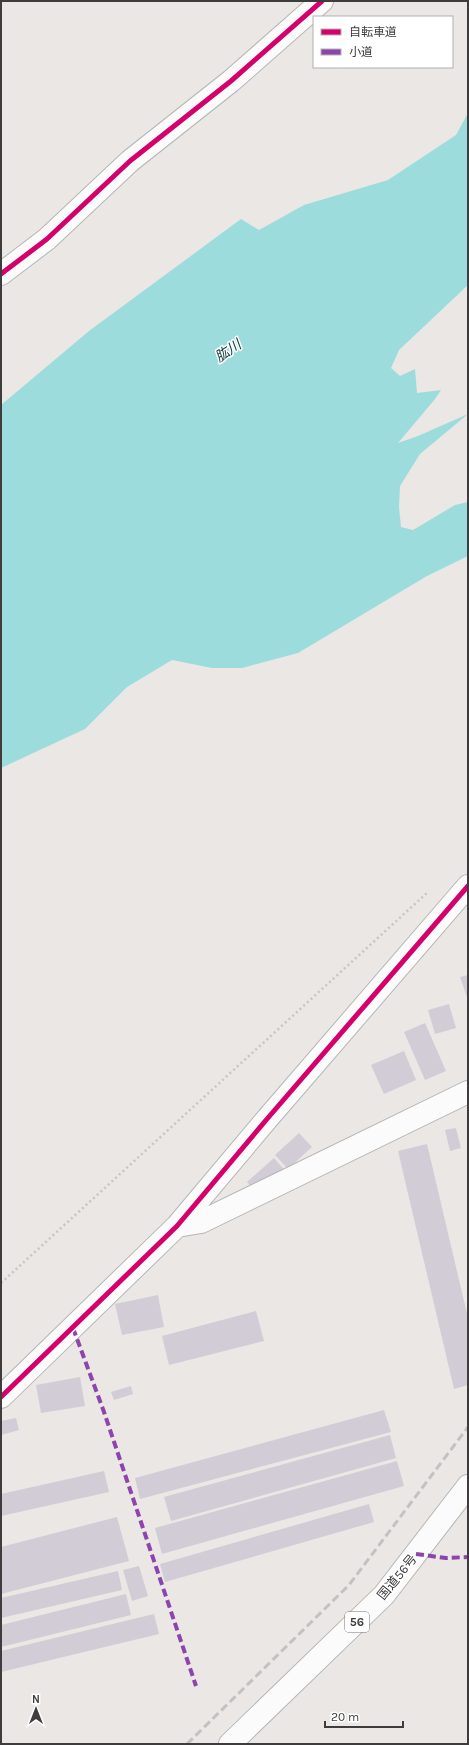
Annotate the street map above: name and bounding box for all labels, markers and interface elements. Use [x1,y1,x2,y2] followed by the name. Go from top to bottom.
[313,16,453,68] legend
[349,25,397,39] text: 自転車道
[349,45,373,59] text: 小道
[212,335,246,366] water label: 肱川
[374,1551,420,1603] street label: 国道56号
[345,1612,369,1632] road number: 56
[16,1689,56,1729] north arrow
[32,1693,40,1706] text: N
[325,1703,403,1729] scale bar
[331,1710,359,1724] text: 20 m

